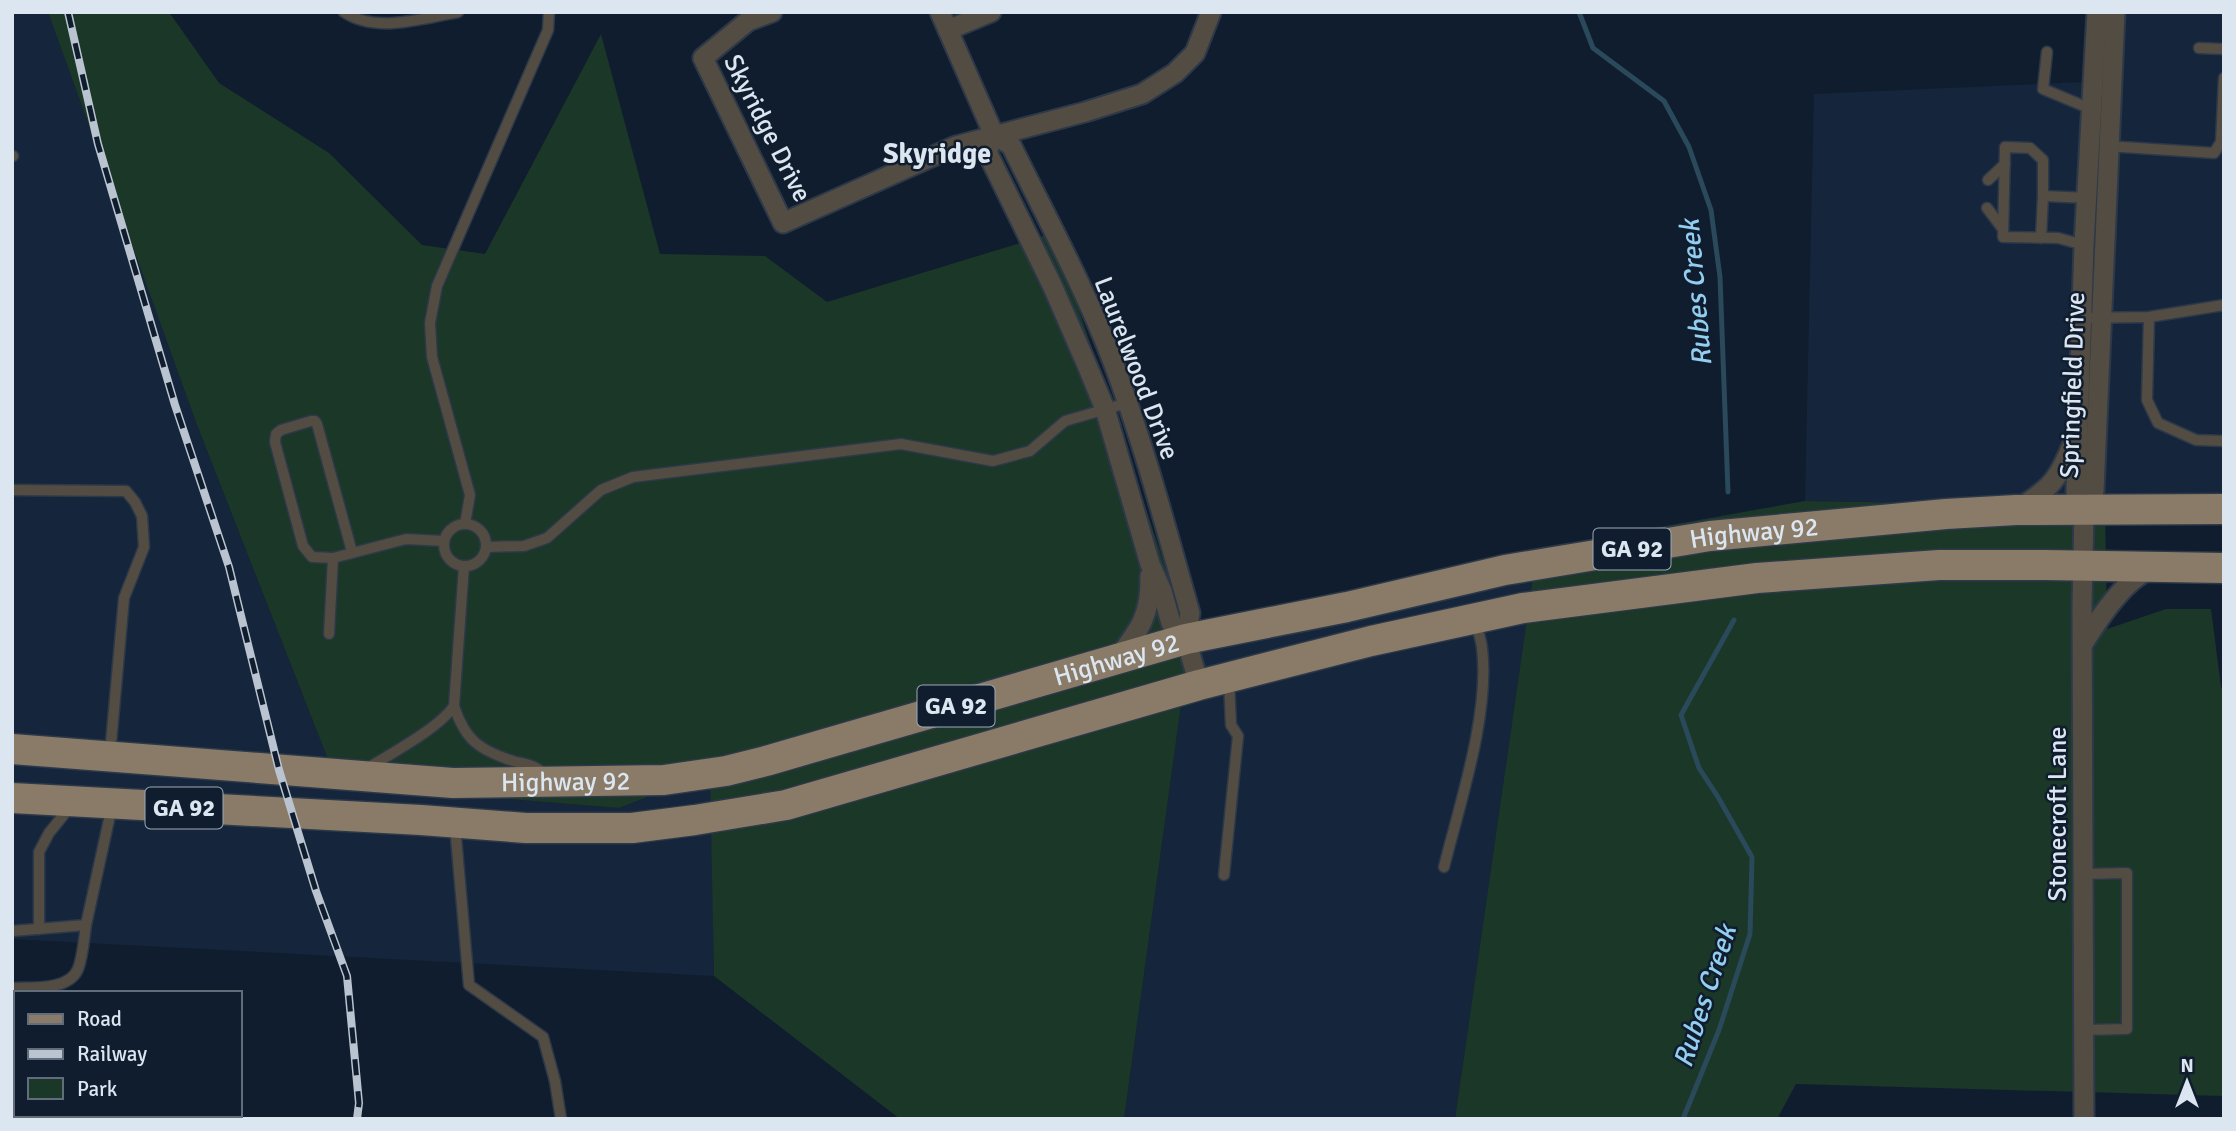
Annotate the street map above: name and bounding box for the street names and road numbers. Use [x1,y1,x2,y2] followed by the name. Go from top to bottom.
[716,49,818,207] street label: Skyridge Drive
[1086,272,1186,464] street label: Laurelwood Drive
[2054,291,2092,479] street label: Springfield Drive
[1687,511,1820,556] street label: Highway 92
[1594,528,1670,570] road number: GA 92
[1050,627,1183,694] street label: Highway 92
[918,686,995,726] road number: GA 92
[2042,726,2074,902] street label: Stonecroft Lane
[501,765,631,799] street label: Highway 92
[146,788,222,828] road number: GA 92

